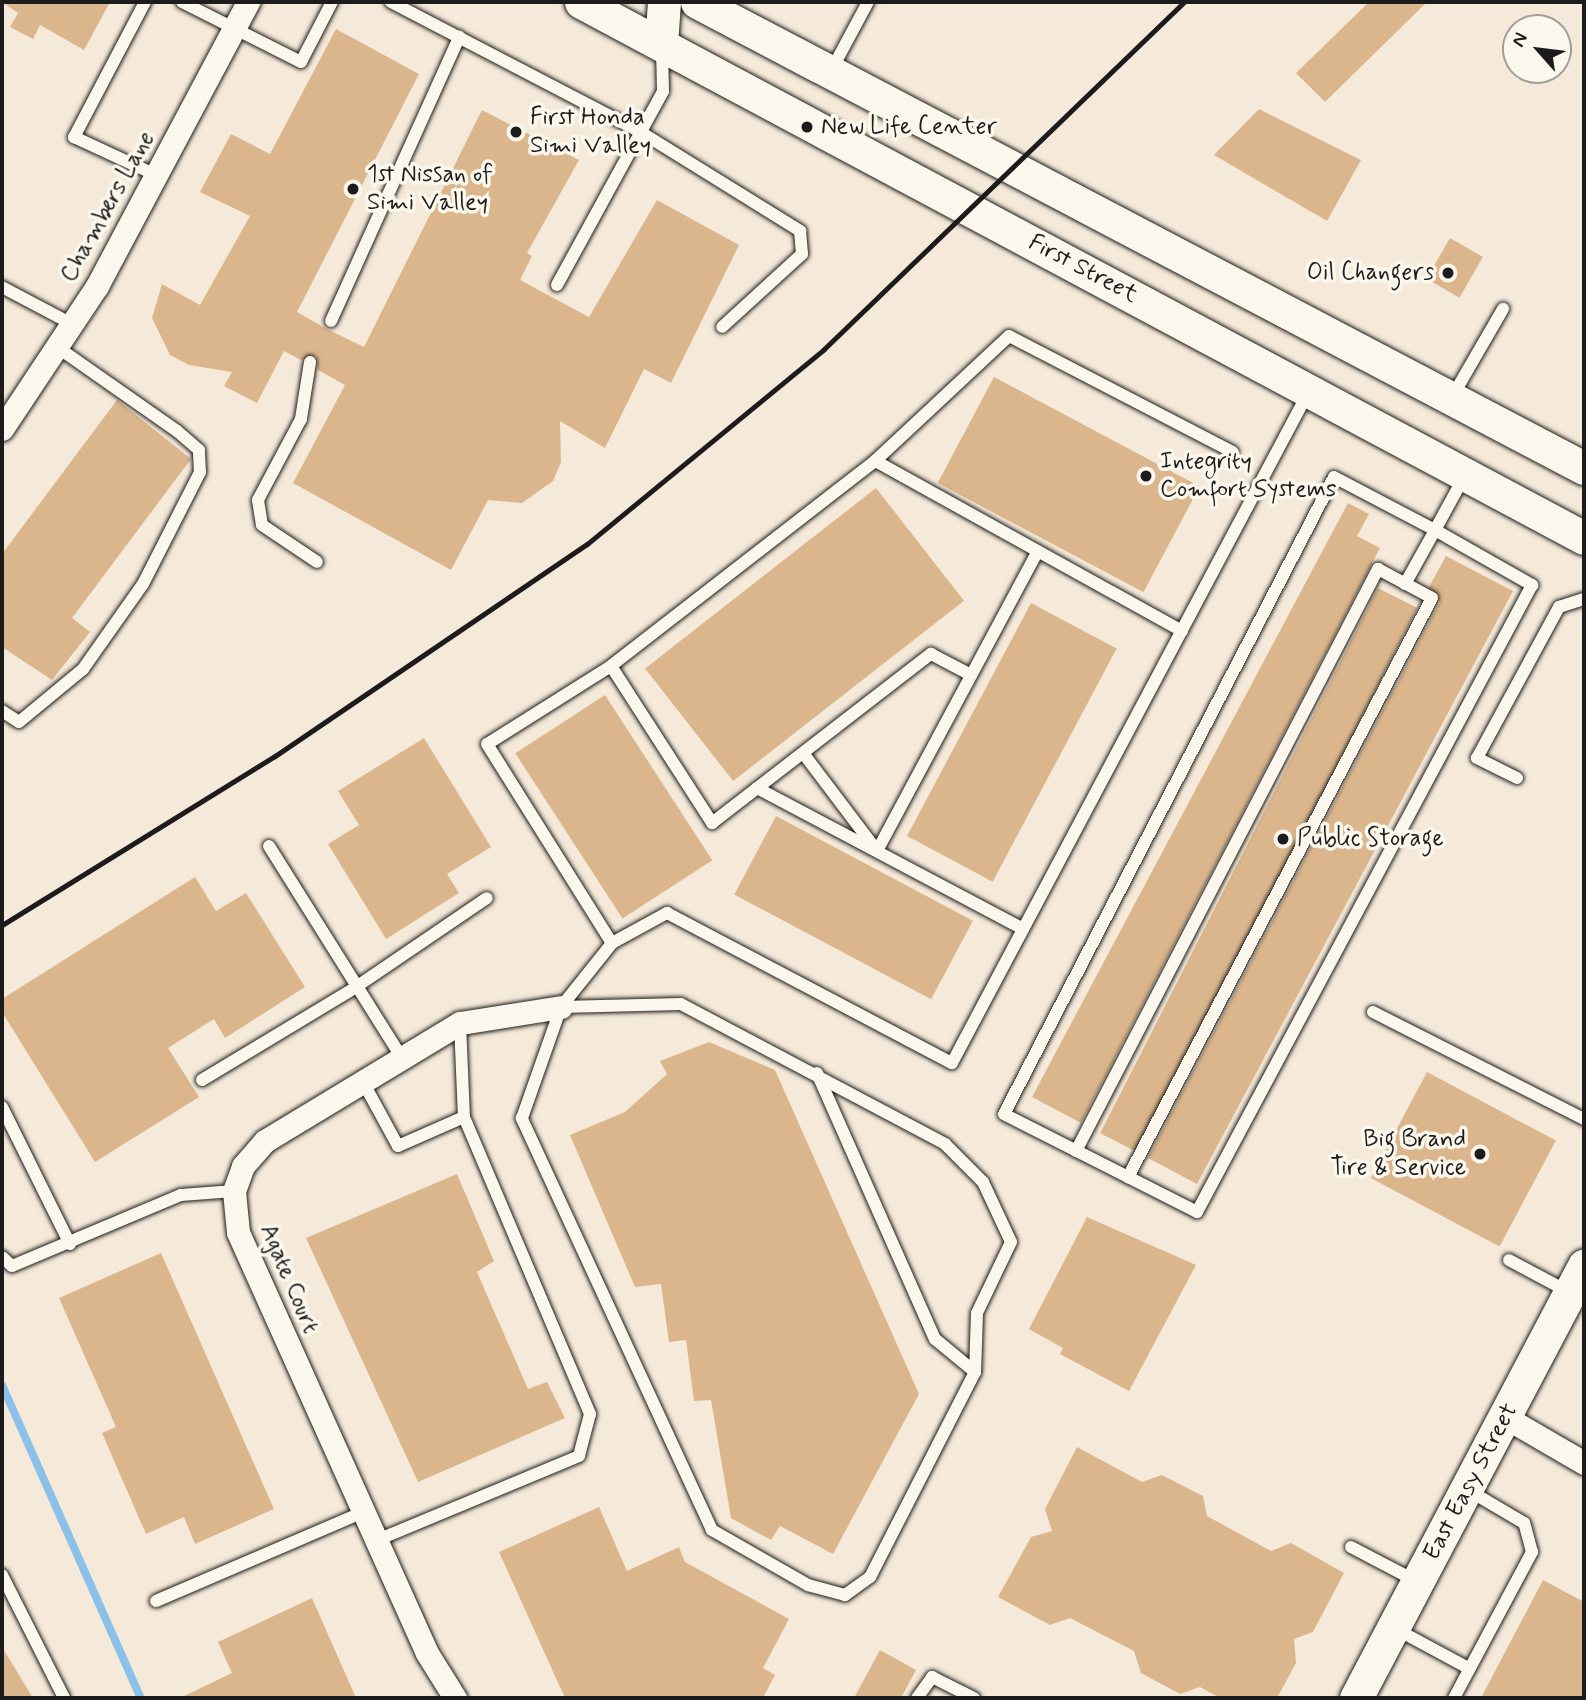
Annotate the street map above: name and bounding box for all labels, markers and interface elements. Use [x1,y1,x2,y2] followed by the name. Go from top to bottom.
[1502,14,1572,84] north arrow
[1506,28,1534,51] text: N
[530,104,645,160] place label: First Honda Simi Valley
[821,113,993,141] place label: New Life Center
[799,119,815,135] marker: New Life Center
[508,124,524,140] marker: First Honda Simi Valley
[54,126,162,288] street label: Chambers Lane
[367,161,493,217] place label: 1st Nissan of Simi Valley
[345,181,361,197] marker: 1st Nissan of Simi Valley
[1023,228,1143,310] street label: First Street
[1298,259,1434,287] place label: Oil Changers
[1440,265,1456,281] marker: Oil Changers
[1160,448,1337,504] place label: Integrity Comfort Systems
[1138,468,1154,484] marker: Integrity Comfort Systems
[1297,825,1443,853] place label: Public Storage
[1275,831,1291,847] marker: Public Storage
[1330,1126,1466,1182] place label: Big Brand Tire & Service
[1472,1146,1488,1162] marker: Big Brand Tire & Service
[252,1218,326,1340] street label: Agate Court
[1418,1399,1524,1565] street label: East Easy Street

